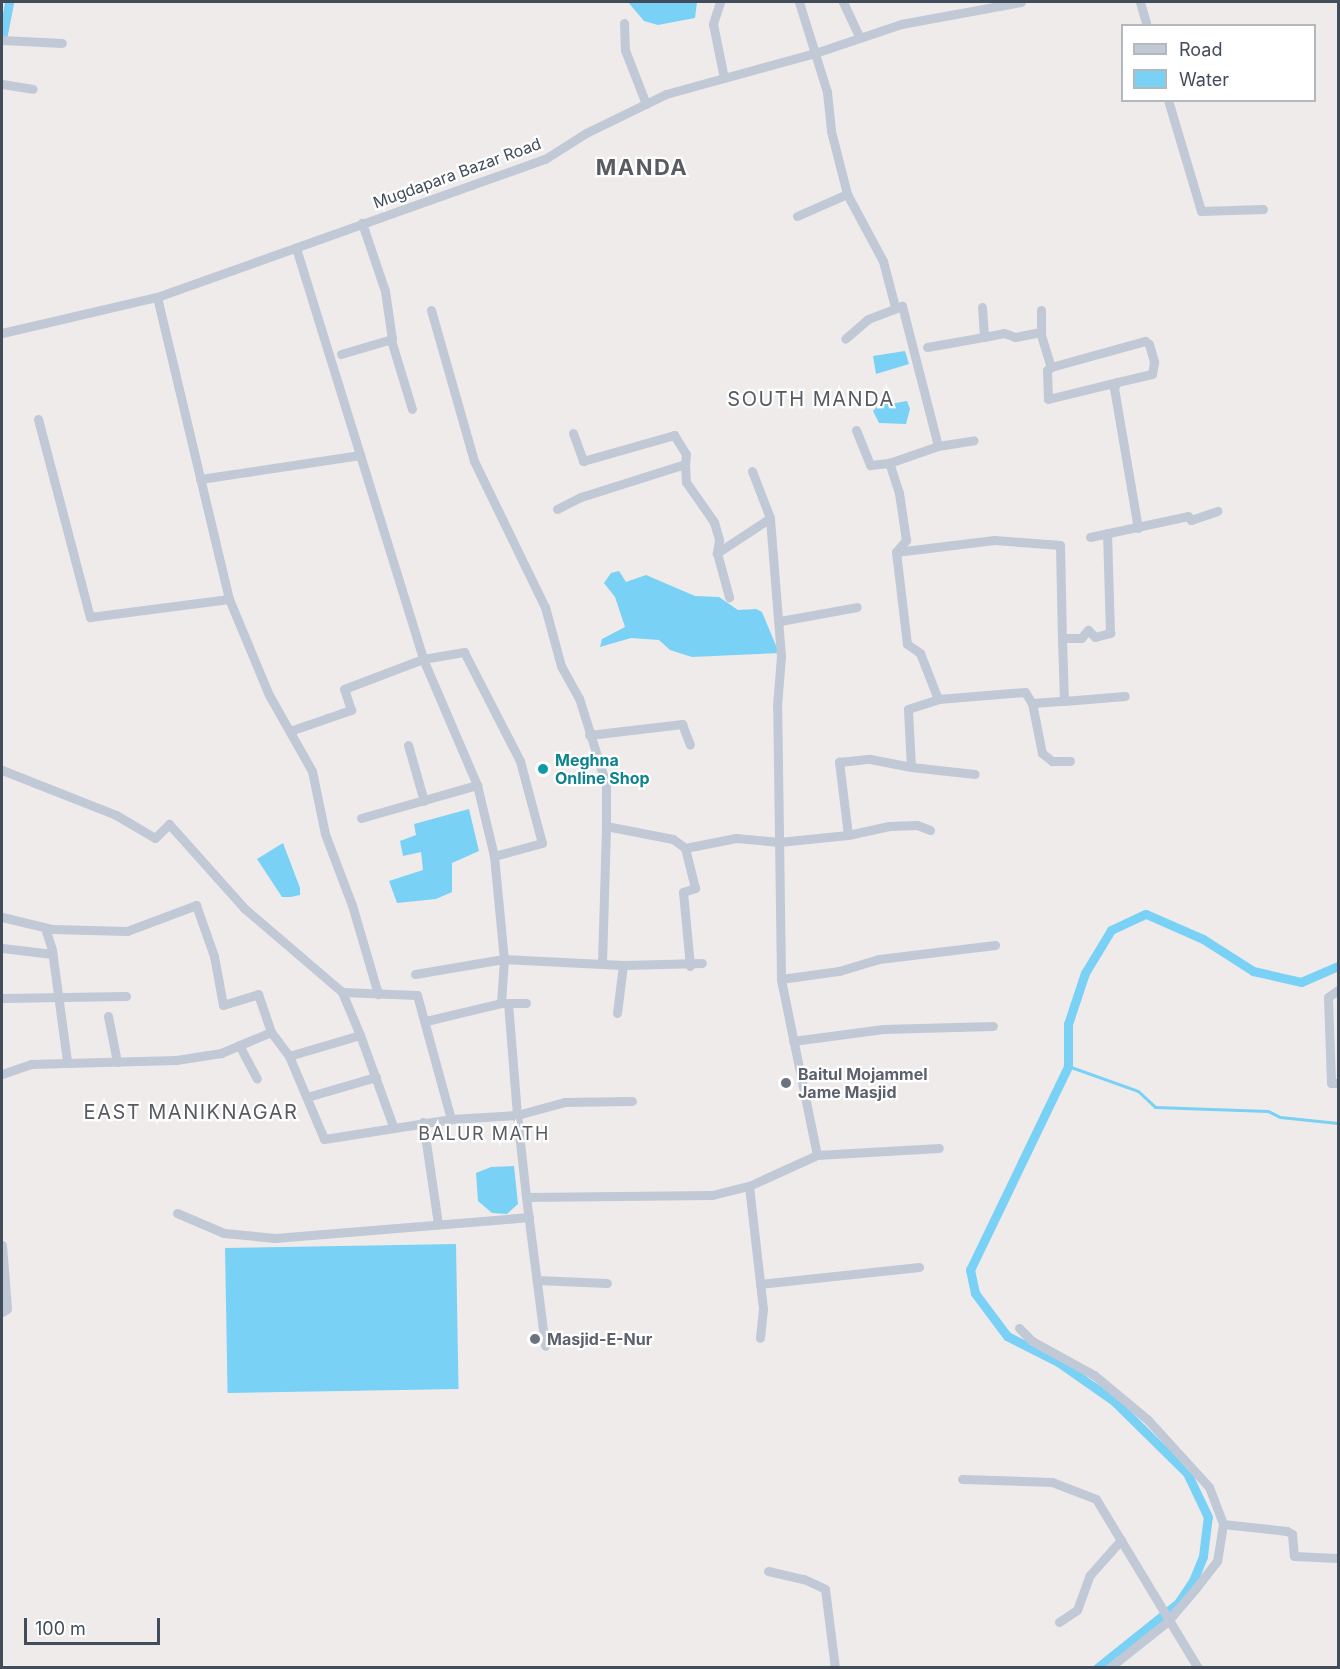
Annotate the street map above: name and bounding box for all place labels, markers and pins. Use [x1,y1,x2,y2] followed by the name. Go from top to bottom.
[555,750,650,788] place label: Meghna Online Shop
[536,762,550,776] marker: Meghna Online Shop
[798,1064,928,1102] place label: Baitul Mojammel Jame Masjid
[779,1076,793,1090] marker: Baitul Mojammel Jame Masjid
[547,1329,652,1349] place label: Masjid-E-Nur
[528,1332,542,1346] marker: Masjid-E-Nur

